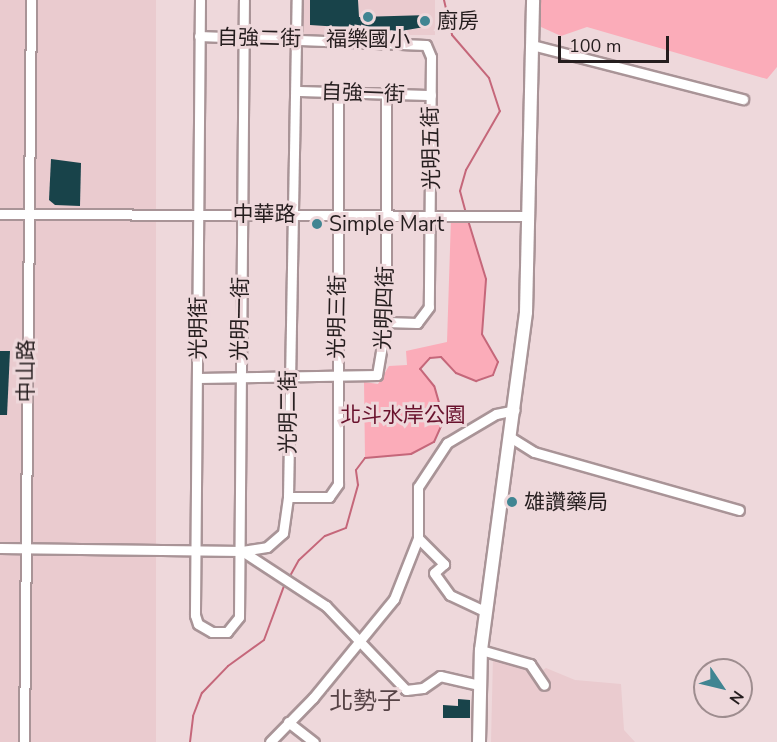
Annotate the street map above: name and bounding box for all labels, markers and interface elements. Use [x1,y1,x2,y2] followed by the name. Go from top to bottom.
[437,8,479,34] place label: 廚房
[361,10,375,24] marker: 福樂國小
[418,14,432,28] marker: 廚房
[561,24,672,62] scale bar
[217,25,301,51] street label: 自強二街
[326,26,410,52] place label: 福樂國小
[569,34,621,58] text: 100 m
[321,79,405,107] street label: 自強一街
[418,106,444,190] street label: 光明五街
[233,201,295,227] street label: 中華路
[329,211,444,237] place label: Simple Mart
[310,217,324,231] marker: Simple Mart
[370,266,398,350] street label: 光明四街
[324,275,350,359] street label: 光明三街
[227,277,253,361] street label: 光明一街
[185,297,211,359] street label: 光明街
[13,340,39,402] street label: 中山路
[275,370,301,454] street label: 光明二街
[340,402,466,428] park label: 北斗水岸公園
[524,489,608,515] place label: 雄讚藥局
[505,495,519,509] marker: 雄讚藥局
[693,658,753,718] north arrow
[724,686,749,708] text: N
[329,688,401,716] district label: 北勢子

